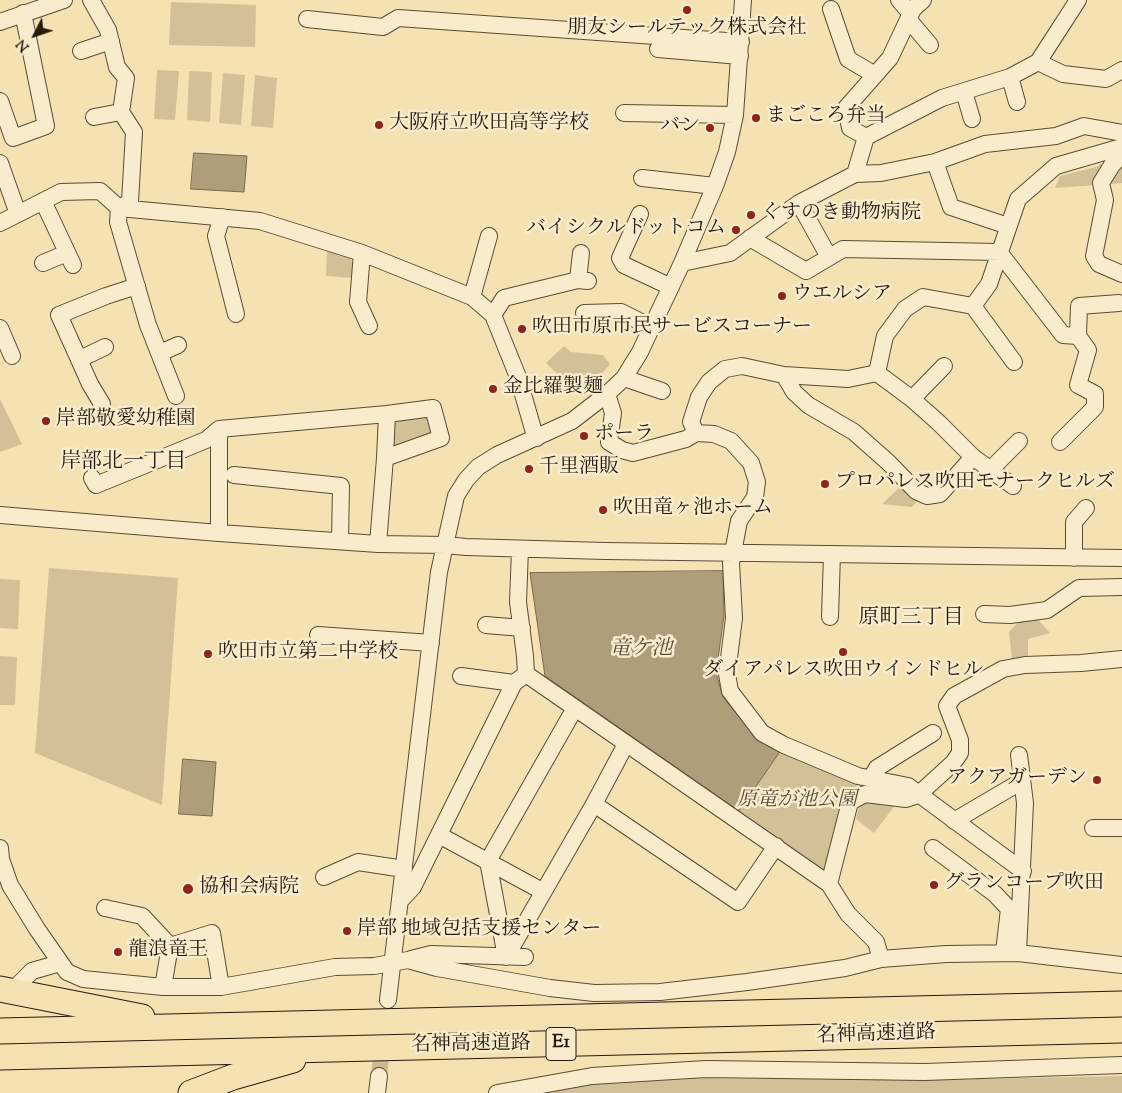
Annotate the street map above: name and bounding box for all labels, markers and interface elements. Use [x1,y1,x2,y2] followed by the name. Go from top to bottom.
[681,4,693,16] marker: 朋友シールテック株式会社
[10,10,60,60] north arrow
[567,18,807,42] place label: 朋友シールテック株式会社
[12,34,35,56] text: N
[766,106,886,130] place label: まごころ弁当
[750,112,762,124] marker: まごころ弁当
[389,113,589,137] place label: 大阪府立吹田高等学校
[660,116,700,140] place label: バン
[373,119,385,131] marker: 大阪府立吹田高等学校
[704,122,716,134] marker: バン
[761,203,921,227] place label: くすのき動物病院
[745,209,757,221] marker: くすのき動物病院
[526,218,726,242] place label: バイシクルドットコム
[730,224,742,236] marker: バイシクルドットコム
[792,284,892,308] place label: ウエルシア
[776,290,788,302] marker: ウエルシア
[532,317,812,341] place label: 吹田市原市民サービスコーナー
[516,323,528,335] marker: 吹田市原市民サービスコーナー
[503,377,603,401] place label: 金比羅製麺
[487,383,499,395] marker: 金比羅製麺
[56,409,196,433] place label: 岸部敬愛幼稚園
[40,415,52,427] marker: 岸部敬愛幼稚園
[594,424,654,448] place label: ポーラ
[578,430,590,442] marker: ポーラ
[60,450,186,476] district label: 岸部北一丁目
[539,457,619,481] place label: 千里酒販
[523,463,535,475] marker: 千里酒販
[835,472,1115,496] place label: プロパレス吹田モナークヒルズ
[819,478,831,490] marker: プロパレス吹田モナークヒルズ
[613,498,773,522] place label: 吹田竜ヶ池ホーム
[597,504,609,516] marker: 吹田竜ヶ池ホーム
[859,606,963,632] district label: 原町三丁目
[610,637,672,663] water label: 竜ケ池
[218,642,398,666] place label: 吹田市立第二中学校
[837,646,849,658] marker: ダイアパレス吹田ウインドヒル
[202,648,214,660] marker: 吹田市立第二中学校
[703,660,983,684] place label: ダイアパレス吹田ウインドヒル
[947,768,1087,792] place label: アクアガーデン
[1091,774,1103,786] marker: アクアガーデン
[737,790,857,814] park label: 原竜が池公園
[944,873,1104,897] place label: グランコープ吹田
[199,877,299,901] place label: 協和会病院
[928,879,940,891] marker: グランコープ吹田
[181,882,195,896] marker: 協和会病院
[357,919,601,943] place label: 岸部 地域包括支援センター
[341,925,353,937] marker: 岸部 地域包括支援センター
[128,940,208,964] place label: 龍浪竜王
[112,946,124,958] marker: 龍浪竜王
[816,1022,936,1050] street label: 名神高速道路
[546,1028,576,1060] road number: E1
[411,1033,531,1059] street label: 名神高速道路

